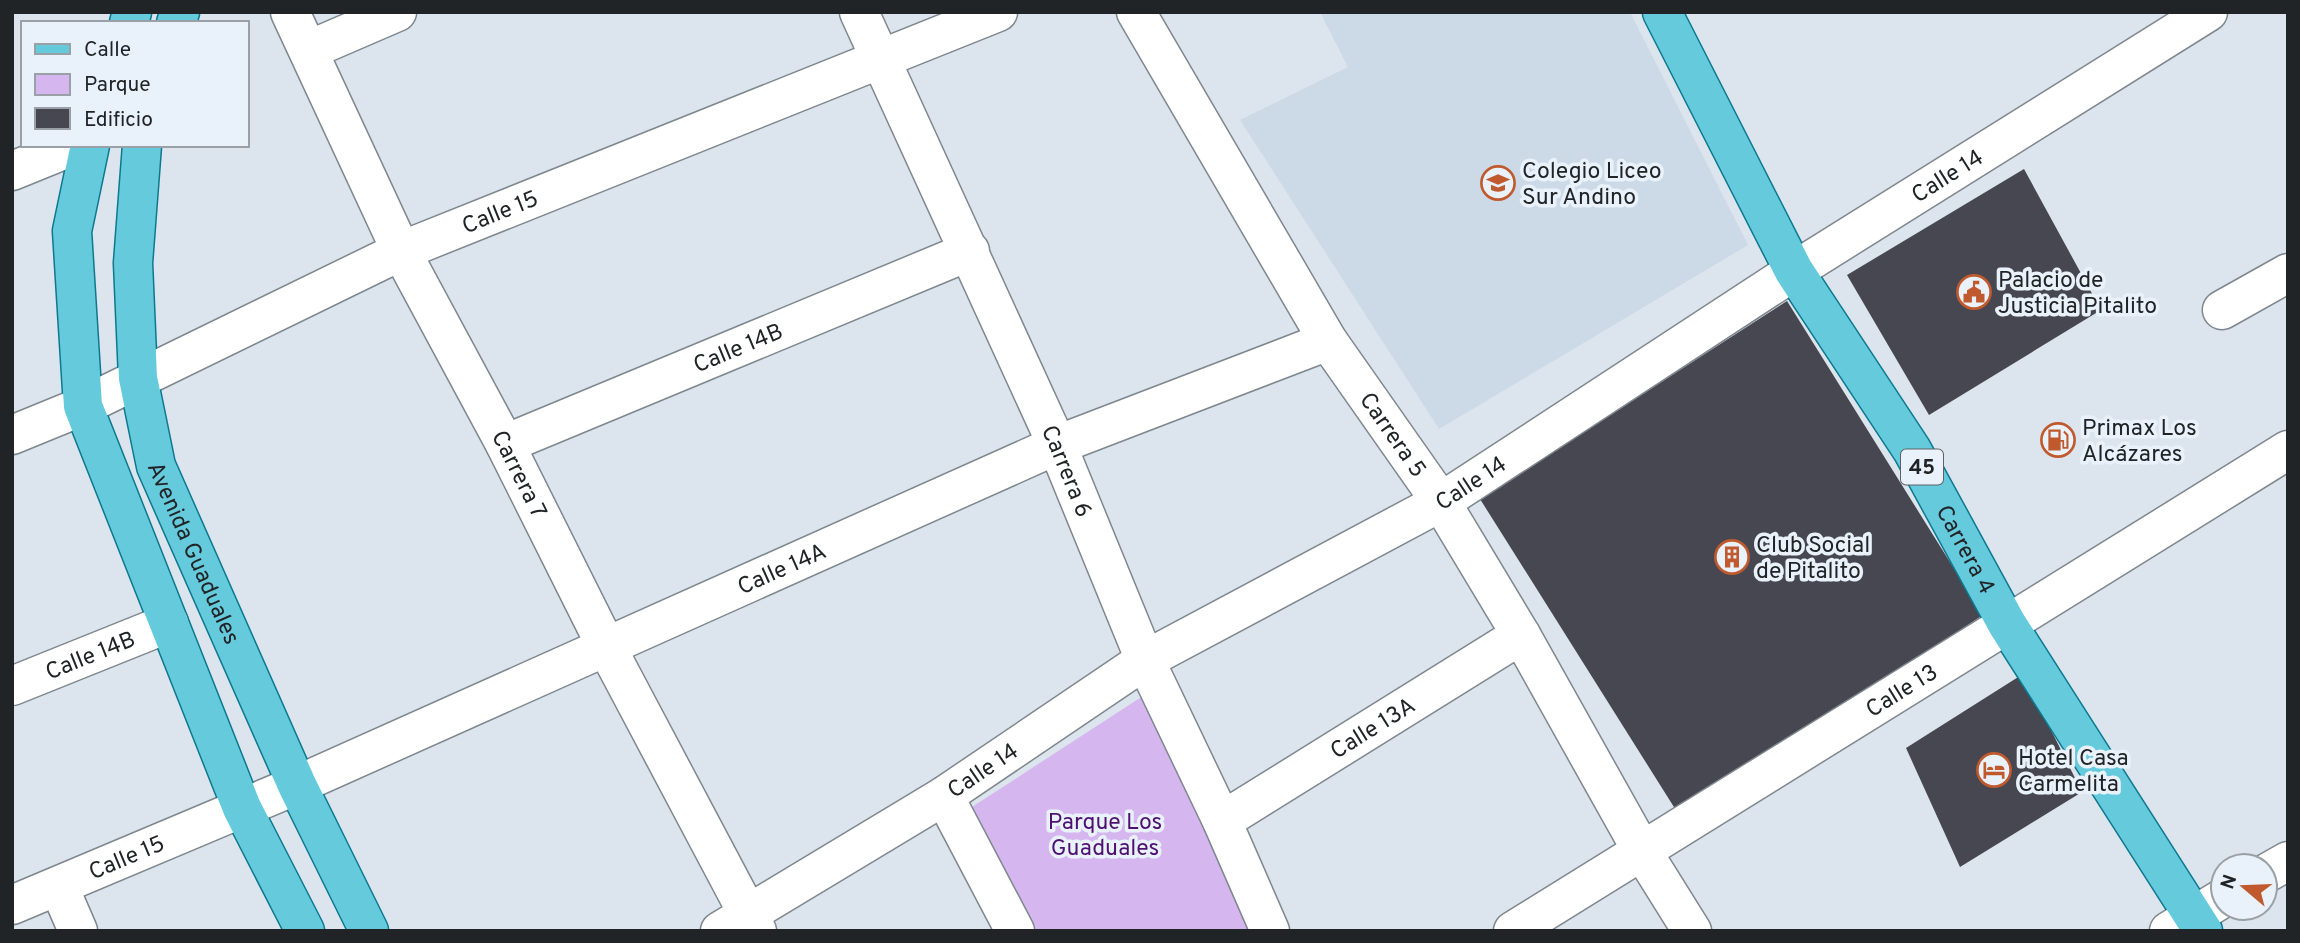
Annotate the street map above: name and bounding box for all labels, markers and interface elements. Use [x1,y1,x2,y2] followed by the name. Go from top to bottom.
[21,21,248,147] legend
[84,37,131,64] text: Calle
[84,72,151,99] text: Parque
[84,107,153,134] text: Edificio
[1907,144,1990,211] street label: Calle 14
[1522,158,1662,213] place label: Colegio Liceo Sur Andino
[1479,164,1517,202] school or university icon: Colegio Liceo Sur Andino
[458,185,543,242] street label: Calle 15
[1998,267,2157,322] place label: Palacio de Justicia Pitalito
[1955,273,1993,311] public building icon: Palacio de Justicia Pitalito
[690,318,788,381] street label: Calle 14B
[1352,388,1431,484] street label: Carrera 5
[2082,415,2197,470] place label: Primax Los Alcázares
[1033,421,1097,522] street label: Carrera 6
[2039,421,2077,459] fuel station icon: Primax Los Alcázares
[483,426,552,523] street label: Carrera 7
[1901,449,1943,484] road number: 45
[1431,451,1513,519] street label: Calle 14
[139,458,245,649] street label: Avenida Guaduales
[1928,501,2000,600] street label: Carrera 4
[1756,532,1870,587] place label: Club Social de Pitalito
[733,538,832,603] street label: Calle 14A
[1713,538,1751,576] building icon: Club Social de Pitalito
[42,626,140,688] street label: Calle 14B
[1861,659,1944,725] street label: Calle 13
[1326,692,1421,767] street label: Calle 13A
[943,738,1025,806] street label: Calle 14
[2018,745,2129,800] place label: Hotel Casa Carmelita
[1975,751,2013,789] hotel icon: Hotel Casa Carmelita
[1048,809,1162,864] park label: Parque Los Guaduales
[85,830,170,888] street label: Calle 15
[2209,852,2279,922] north arrow
[2216,872,2243,892] text: N

